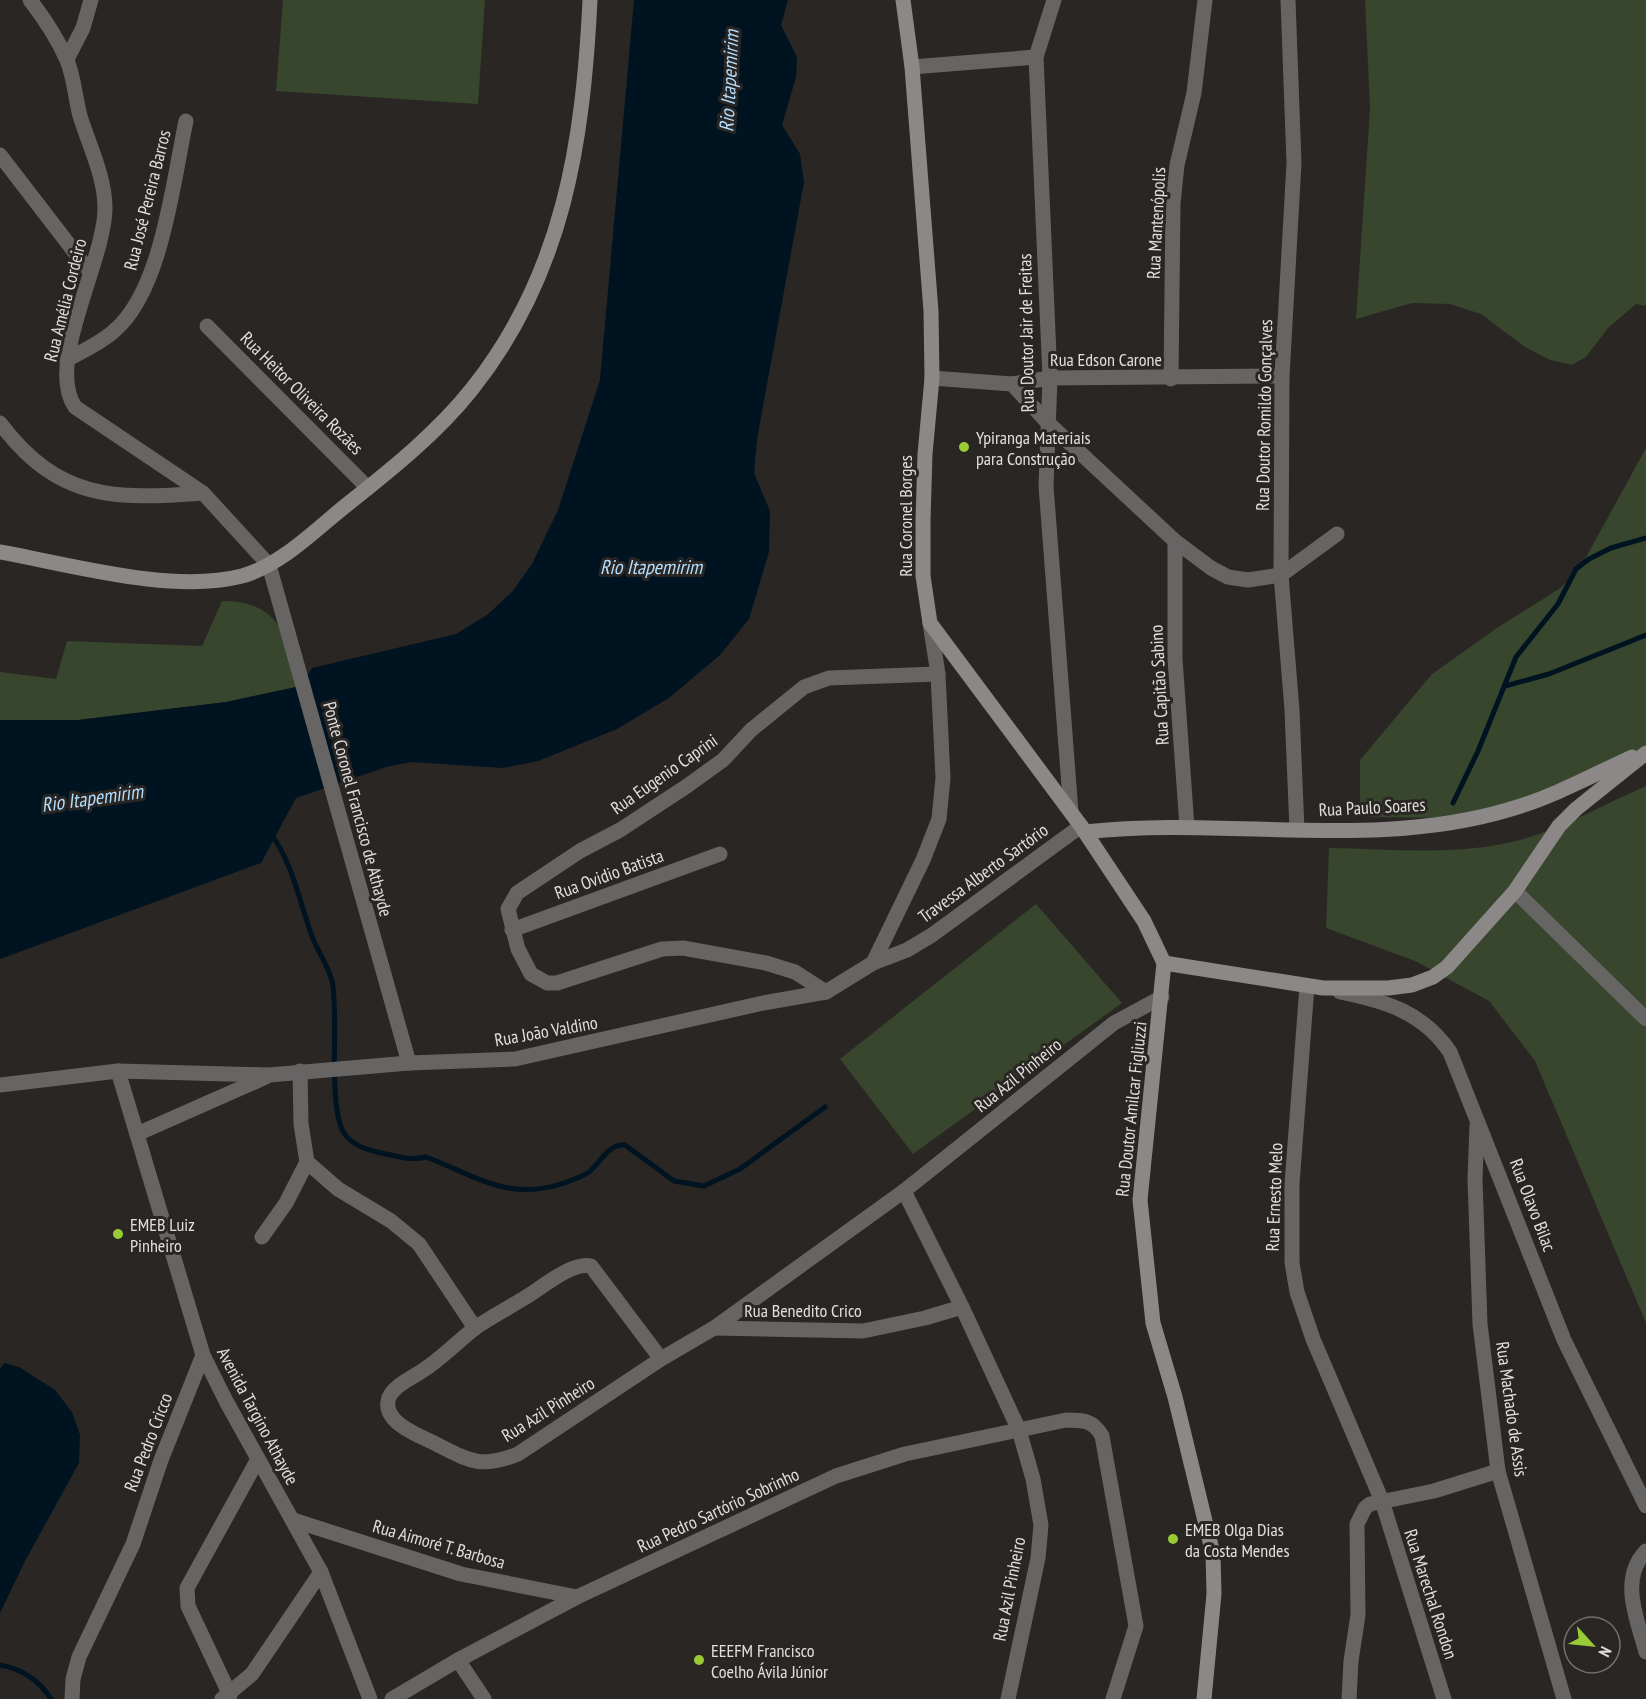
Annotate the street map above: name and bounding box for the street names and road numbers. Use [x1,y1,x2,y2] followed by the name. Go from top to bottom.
[118,128,176,272] street label: Rua José Pereira Barros
[1142,167,1170,279] street label: Rua Mantenópolis
[39,236,91,364] street label: Rua Amélia Cordeiro
[1013,253,1039,413] street label: Rua Doutor Jair de Freitas
[1251,319,1277,511] street label: Rua Doutor Romildo Gonçalves
[236,327,368,459] street label: Rua Heitor Oliveira Rozães
[1050,348,1162,371] street label: Rua Edson Carone
[894,455,917,577] street label: Rua Coronel Borges
[1144,624,1174,746] street label: Rua Capitão Sabino
[318,699,398,919] street label: Ponte Coronel Francisco de Athayde
[606,729,722,819] street label: Rua Eugenio Caprini
[1318,793,1426,821] street label: Rua Paulo Soares
[914,818,1053,928] street label: Travessa Alberto Sartório
[551,844,667,904] street label: Rua Ovidio Batista
[493,1011,600,1051] street label: Rua João Valdino
[1110,1020,1152,1198] street label: Rua Doutor Amilcar Figliuzzi
[970,1033,1066,1117] street label: Rua Azil Pinheiro
[1261,1142,1287,1252] street label: Rua Ernesto Melo
[1505,1155,1561,1255] street label: Rua Olavo Bilac
[744,1299,862,1322] street label: Rua Benedito Crico
[1491,1340,1533,1478] street label: Rua Machado de Assis
[212,1343,304,1489] street label: Avenida Targino Athayde
[497,1371,599,1447] street label: Rua Azil Pinheiro
[119,1389,177,1495] street label: Rua Pedro Cricco
[633,1462,803,1558] street label: Rua Pedro Sartório Sobrinho
[370,1514,508,1574] street label: Rua Aimoré T. Barbosa
[1399,1526,1463,1662] street label: Rua Marechal Rondon
[988,1535,1030,1643] street label: Rua Azil Pinheiro

